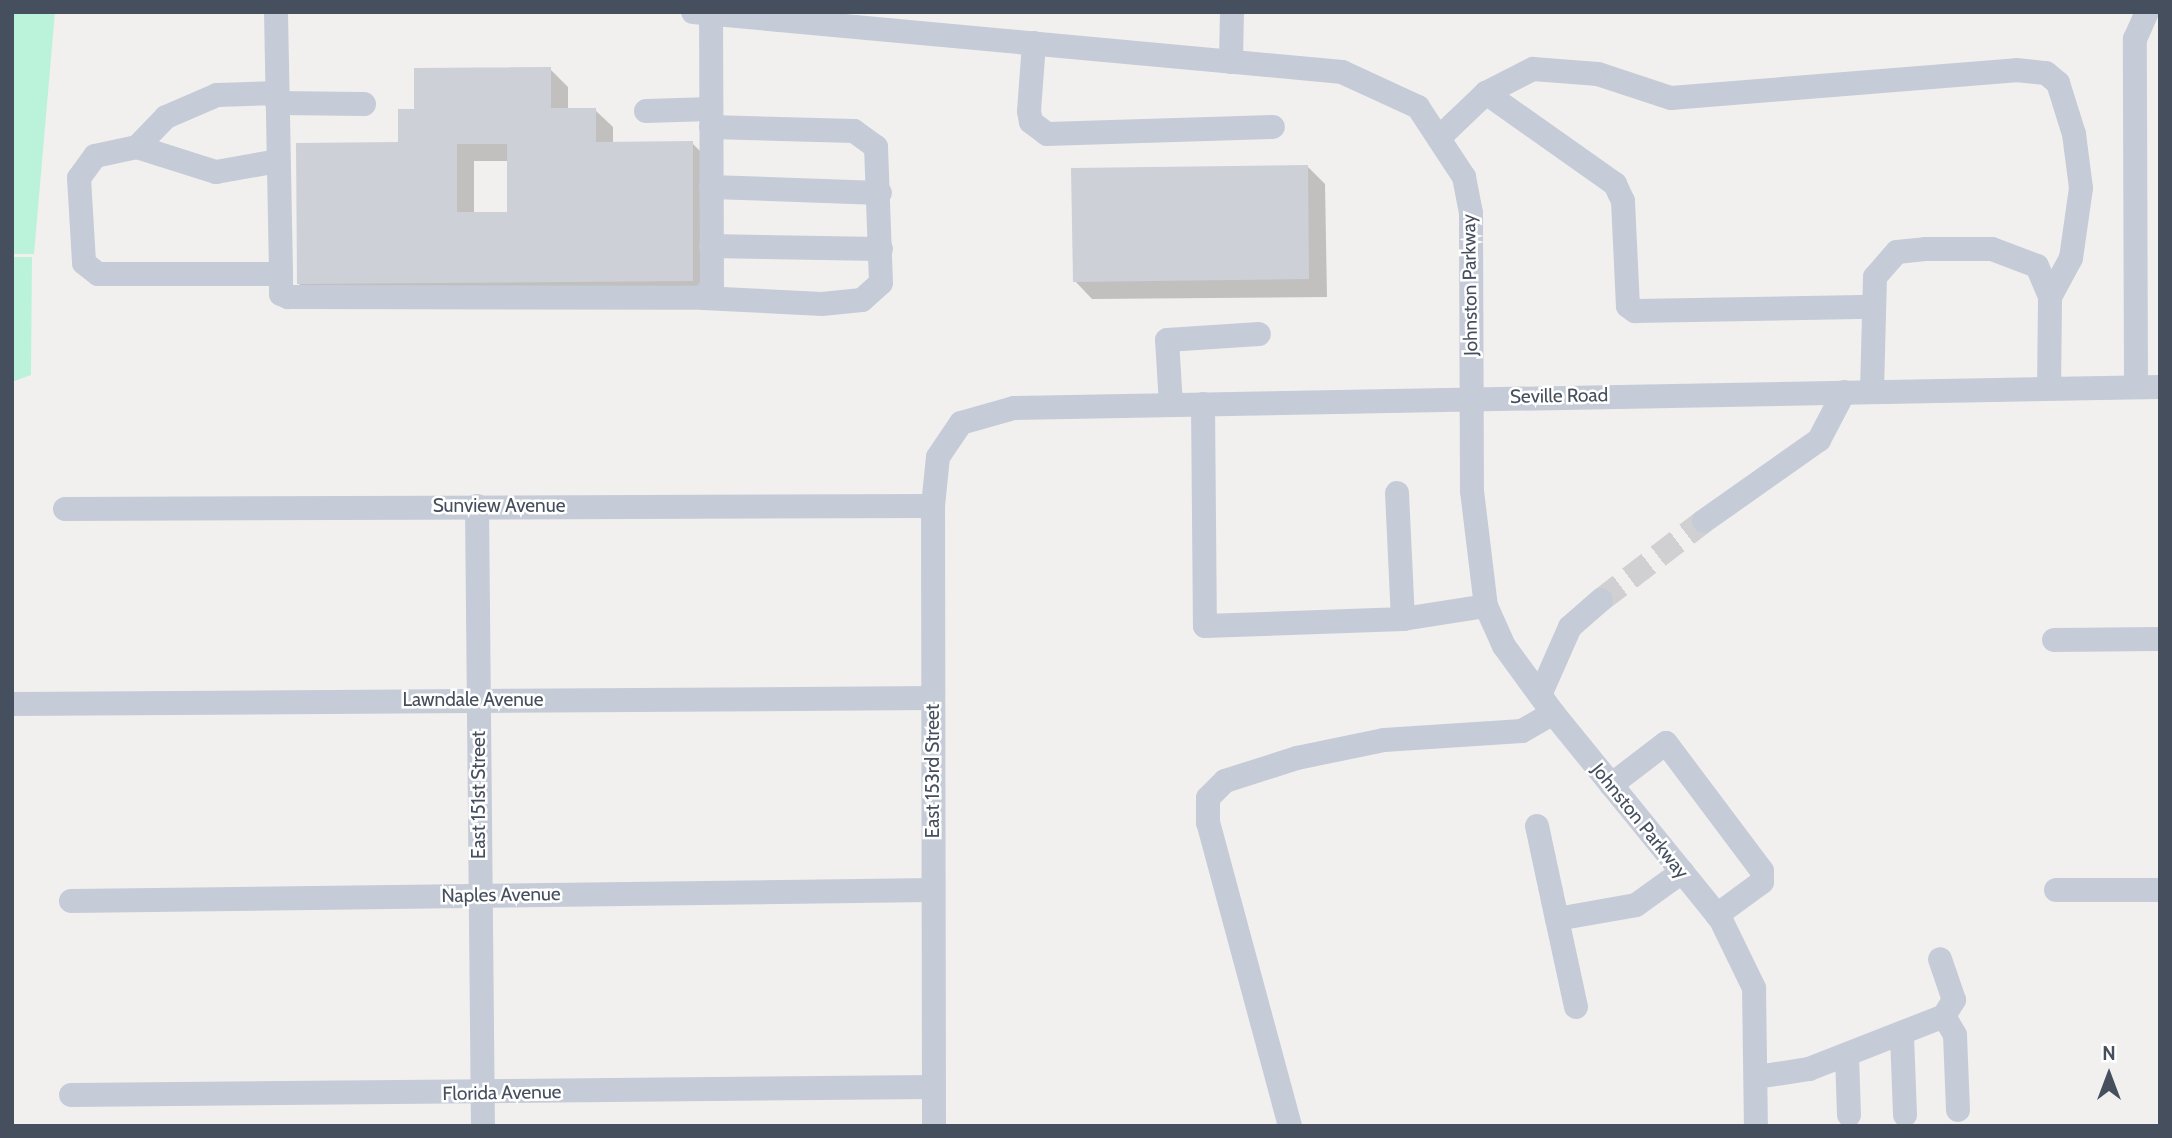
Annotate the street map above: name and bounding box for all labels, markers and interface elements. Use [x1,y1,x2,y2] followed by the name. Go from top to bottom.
[1457,214,1483,356] street label: Johnston Parkway
[1510,384,1608,408] street label: Seville Road
[433,495,565,517] street label: Sunview Avenue
[402,689,544,711] street label: Lawndale Avenue
[922,704,944,838] street label: East 153rd Street
[468,731,490,859] street label: East 151st Street
[1587,759,1693,883] street label: Johnston Parkway
[441,883,561,907] street label: Naples Avenue
[2074,1040,2144,1110] north arrow
[2102,1042,2116,1065] text: N
[442,1081,562,1105] street label: Florida Avenue

